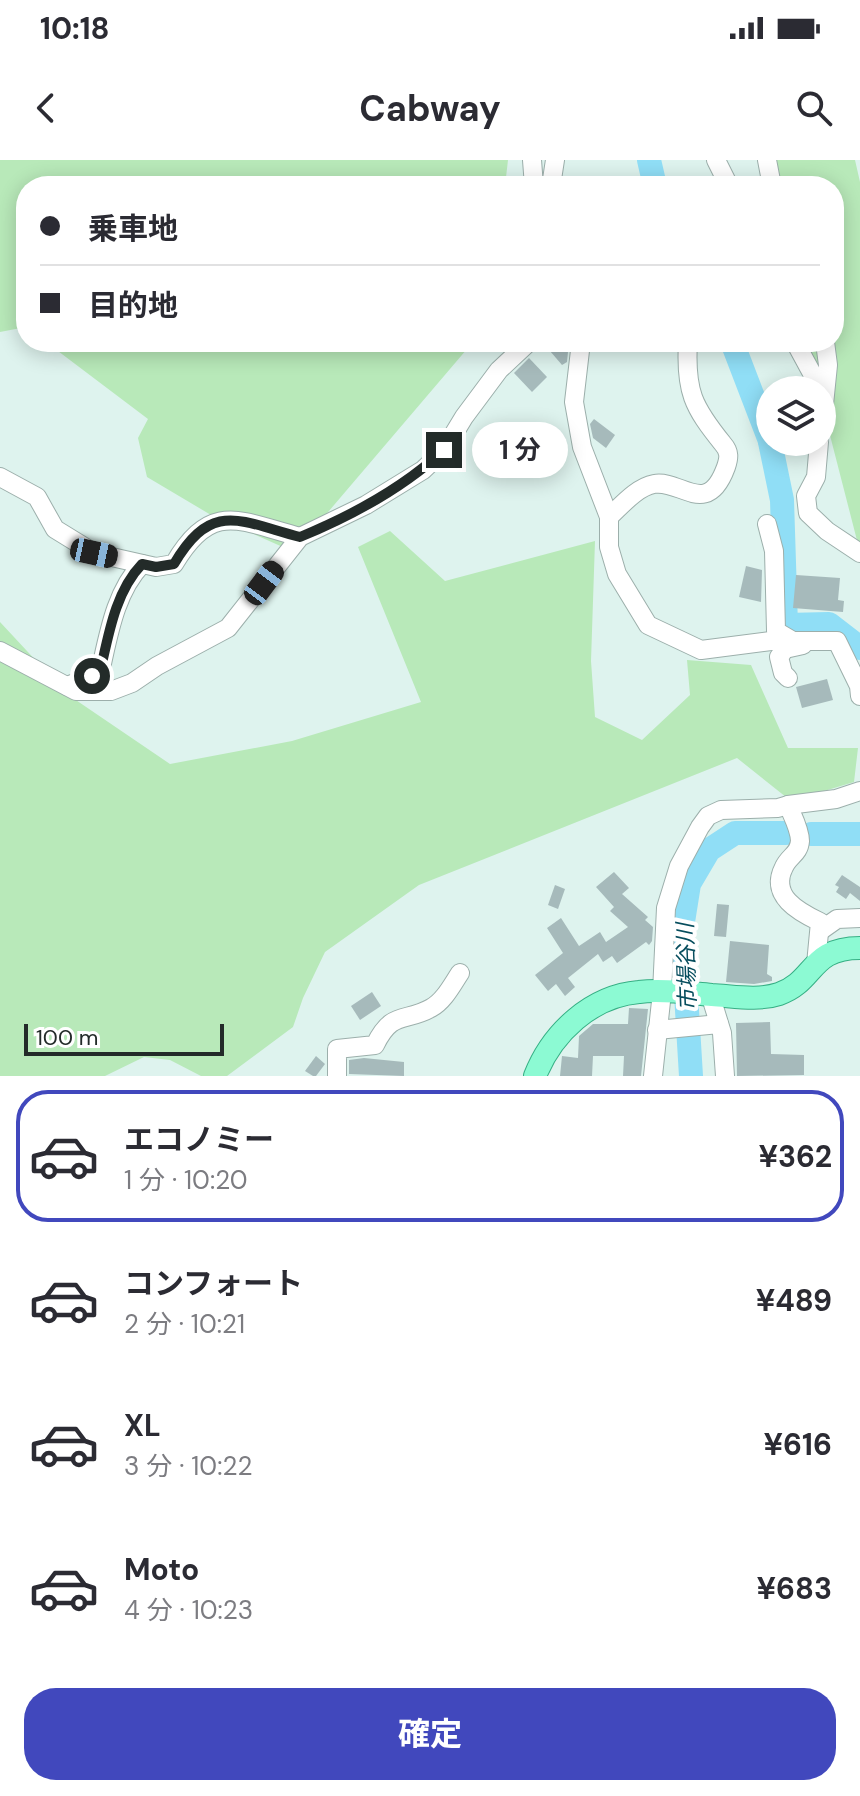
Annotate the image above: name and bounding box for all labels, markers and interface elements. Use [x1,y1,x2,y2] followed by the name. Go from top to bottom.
[40,9,110,48] text: 10:18
[359,85,501,132] text: Cabway
[24,86,68,130] icon: back
[792,86,836,130] icon: search
[88,209,178,248] text: 乗車地
[88,286,178,325] text: 目的地
[756,376,836,456] map controls
[756,376,836,456] button: layers
[472,422,568,478] callout: 1 分
[426,432,462,468] route end
[499,433,541,467] text: 1 分
[68,536,120,570] car
[240,557,288,609] car
[74,658,110,694] route start
[670,921,703,1011] water label: 市場谷川
[24,1020,224,1056] scale bar
[36,1023,98,1052] text: 100 m
[28,1120,100,1192] icon: car
[124,1120,274,1159] text: エコノミー
[758,1137,832,1176] text: ¥362
[124,1163,248,1197] text: 1 分 · 10:20
[28,1264,100,1336] icon: car
[124,1264,303,1303] text: コンフォート
[756,1281,832,1320] text: ¥489
[124,1307,245,1341] text: 2 分 · 10:21
[124,1406,161,1445] text: XL
[28,1408,100,1480] icon: car
[764,1425,832,1464] text: ¥616
[124,1449,252,1483] text: 3 分 · 10:22
[124,1550,199,1589] text: Moto
[28,1552,100,1624] icon: car
[756,1569,832,1608] text: ¥683
[124,1593,253,1627] text: 4 分 · 10:23
[24,1688,836,1780] button: 確定

